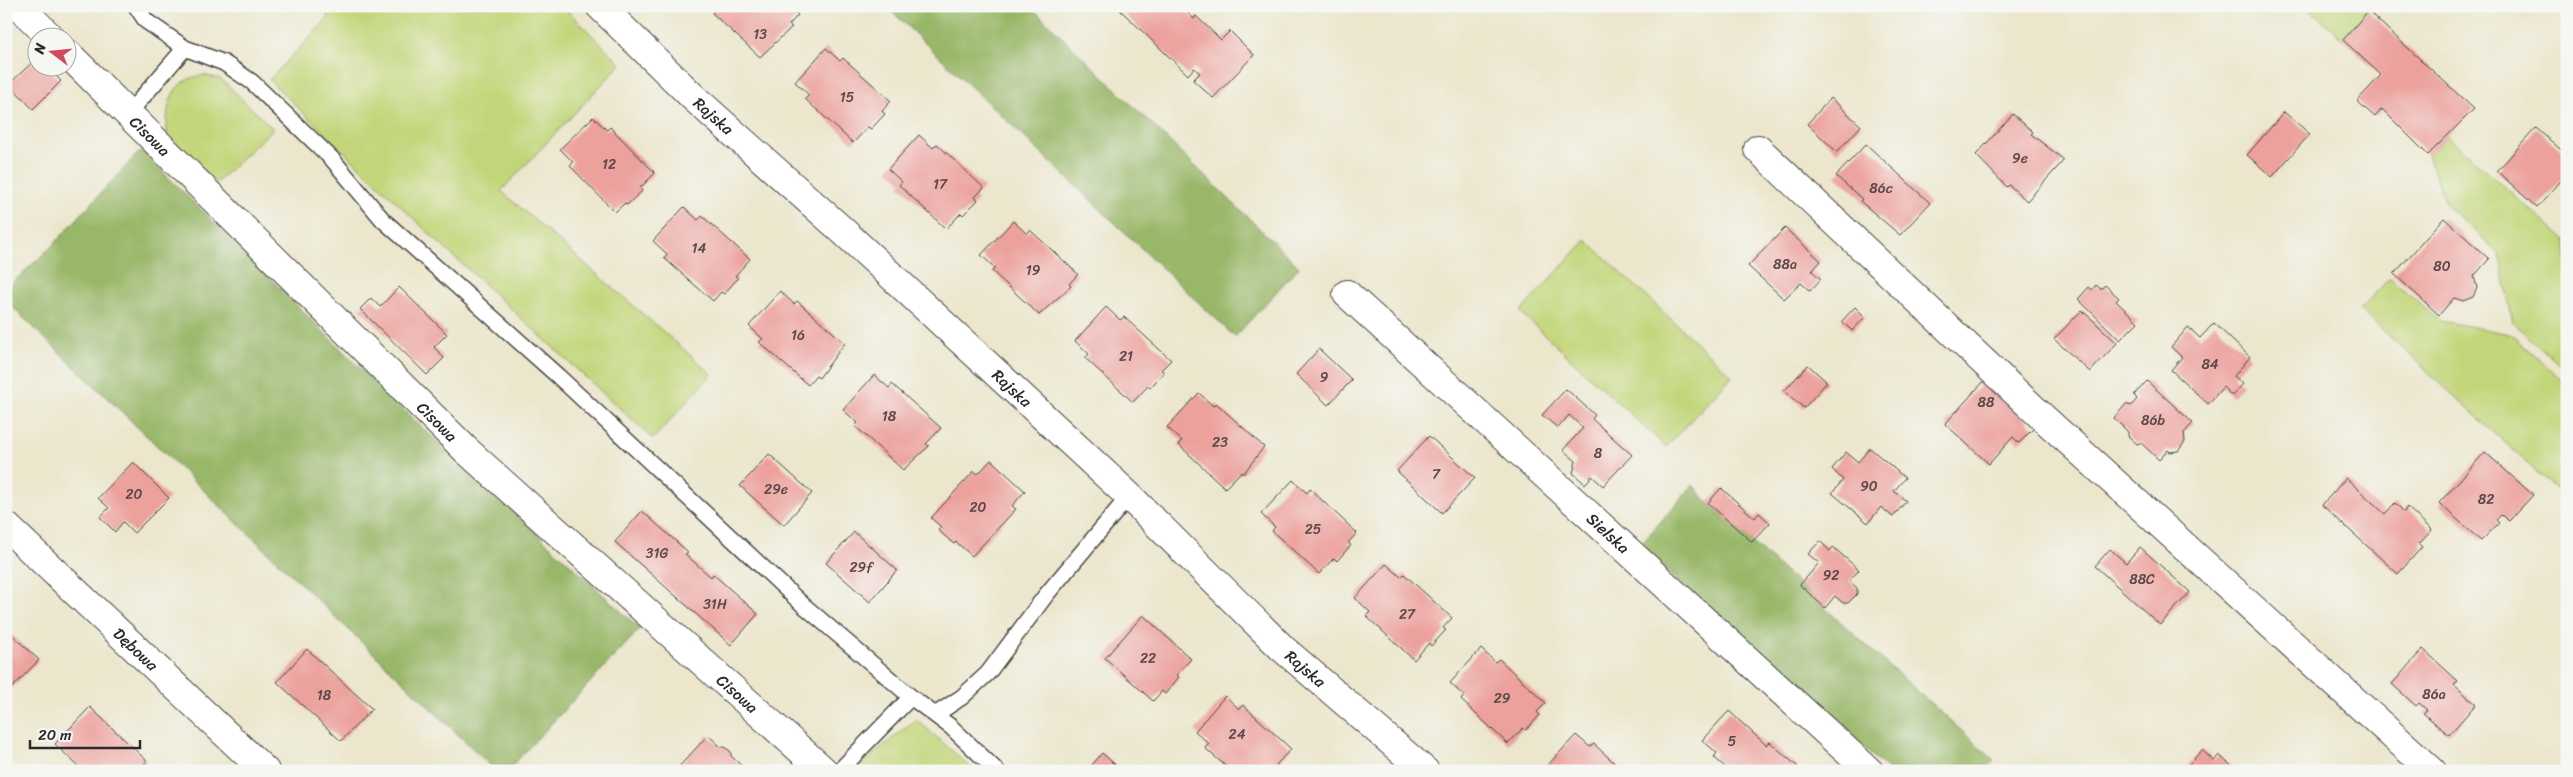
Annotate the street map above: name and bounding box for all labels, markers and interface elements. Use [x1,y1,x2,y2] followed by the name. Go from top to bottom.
[753,22,767,47] house number: 13
[28,28,78,78] north arrow
[26,40,53,58] text: N
[840,85,855,110] house number: 15
[687,89,742,143] street label: Rajska
[123,108,178,163] street label: Cisowa
[2012,146,2028,171] house number: 9e
[602,152,616,177] house number: 12
[933,172,948,197] house number: 17
[1869,176,1893,201] house number: 86c
[692,236,707,261] house number: 14
[1773,252,1797,277] house number: 88a
[2433,254,2451,279] house number: 80
[1026,258,1041,283] house number: 19
[791,323,805,348] house number: 16
[1119,344,1133,369] house number: 21
[2201,352,2219,377] house number: 84
[985,361,1040,415] street label: Rajska
[1320,365,1329,390] house number: 9
[1978,390,1995,415] house number: 88
[410,394,465,449] street label: Cisowa
[882,404,897,429] house number: 18
[2141,408,2165,433] house number: 86b
[1212,430,1228,455] house number: 23
[1594,441,1603,466] house number: 8
[1432,462,1441,487] house number: 7
[1860,474,1878,499] house number: 90
[764,477,788,502] house number: 29e
[126,482,143,507] house number: 20
[2478,487,2494,512] house number: 82
[970,495,987,520] house number: 20
[1580,505,1637,561] street label: Sielska
[1305,517,1322,542] house number: 25
[646,541,668,566] house number: 31G
[850,555,874,580] house number: 29f
[1823,563,1839,588] house number: 92
[2129,567,2155,592] house number: 88C
[703,592,727,617] house number: 31H
[1399,602,1416,627] house number: 27
[107,620,166,679] street label: Dębowa
[1278,642,1334,695] street label: Rajska
[1140,646,1156,671] house number: 22
[709,666,765,721] street label: Cisowa
[2422,682,2446,707] house number: 86a
[317,683,332,708] house number: 18
[1494,686,1511,711] house number: 29
[30,717,140,749] scale bar
[38,722,72,748] text: 20 m
[1229,722,1246,747] house number: 24
[1728,729,1737,754] house number: 5

